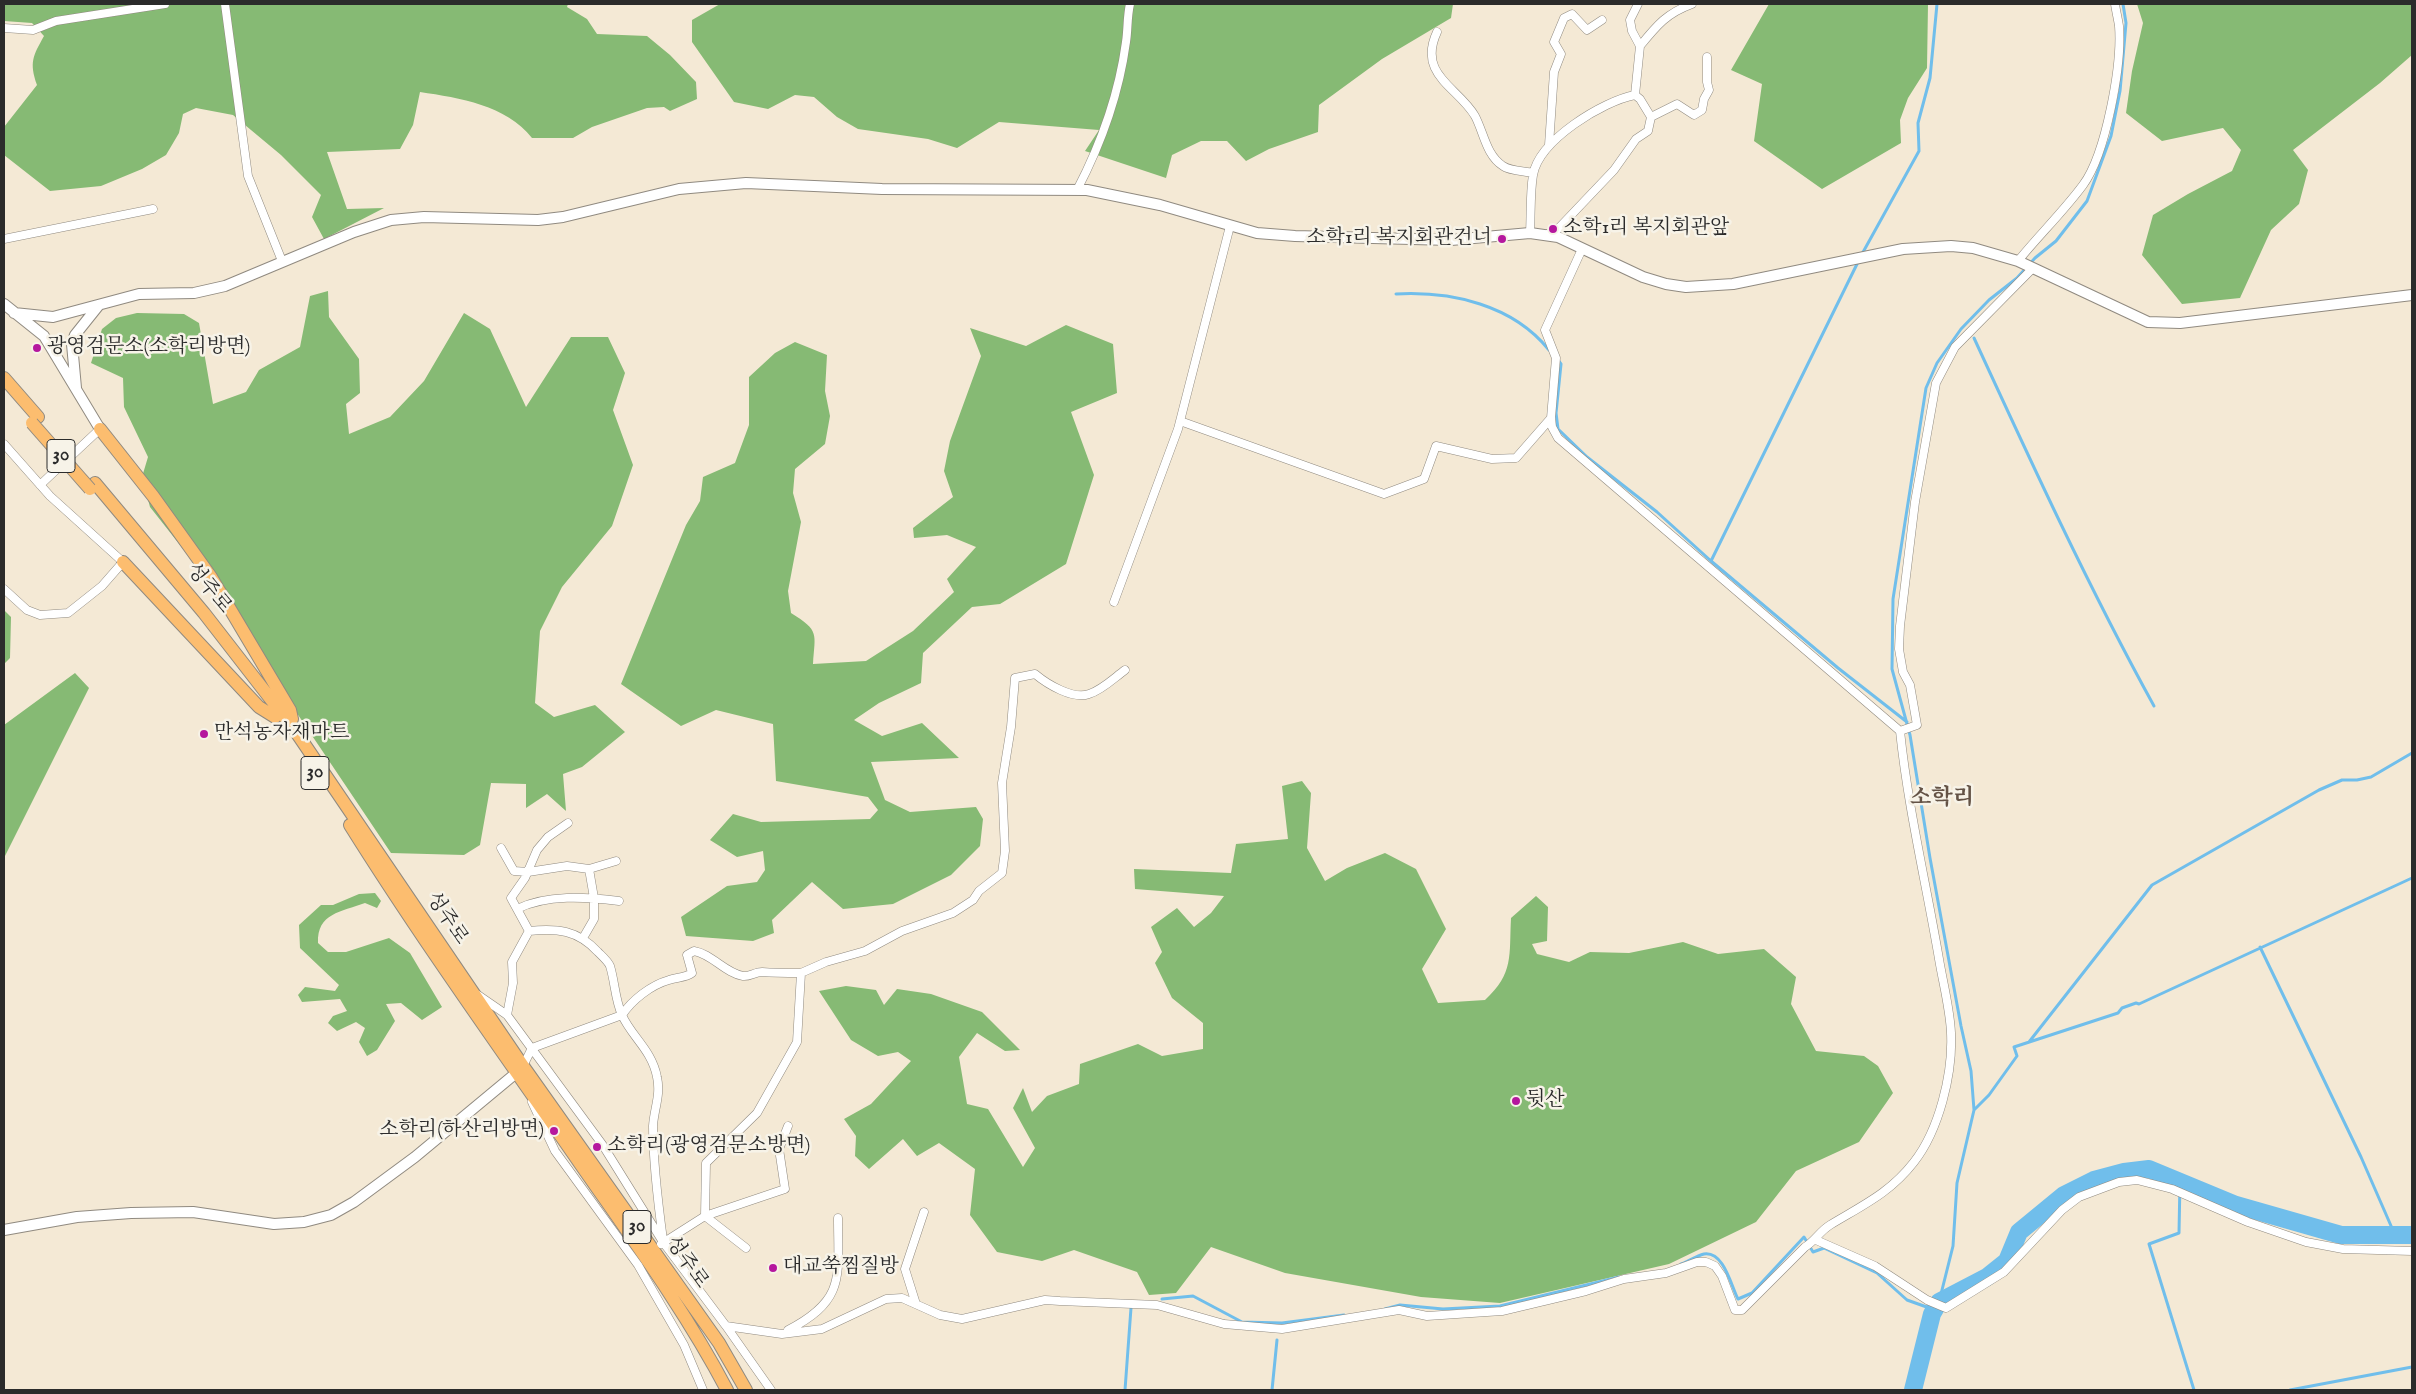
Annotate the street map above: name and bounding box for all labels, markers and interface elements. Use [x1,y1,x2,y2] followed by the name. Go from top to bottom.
[1563,217,1729,241] place label: 소학1리 복지회관앞
[1547,223,1559,235] marker: 소학1리 복지회관앞
[1306,227,1492,251] place label: 소학1리 복지회관건너
[1496,233,1508,245] marker: 소학1리 복지회관건너
[47,336,250,360] place label: 광영검문소(소학리방면)
[31,342,43,354] marker: 광영검문소(소학리방면)
[47,440,75,472] road number: 30
[180,559,236,619] street label: 성주로
[214,722,349,746] place label: 만석농자재마트
[198,728,210,740] marker: 만석농자재마트
[301,756,329,790] road number: 30
[1910,786,1974,812] district label: 소학리
[420,888,472,950] street label: 성주로
[1526,1089,1565,1113] place label: 뒷산
[1510,1095,1522,1107] marker: 뒷산
[379,1119,544,1143] place label: 소학리(하산리방면)
[548,1125,560,1137] marker: 소학리(하산리방면)
[607,1135,810,1159] place label: 소학리(광영검문소방면)
[591,1141,603,1153] marker: 소학리(광영검문소방면)
[623,1210,651,1244] road number: 30
[660,1232,712,1294] street label: 성주로
[783,1256,899,1280] place label: 대교쑥찜질방
[767,1262,779,1274] marker: 대교쑥찜질방

